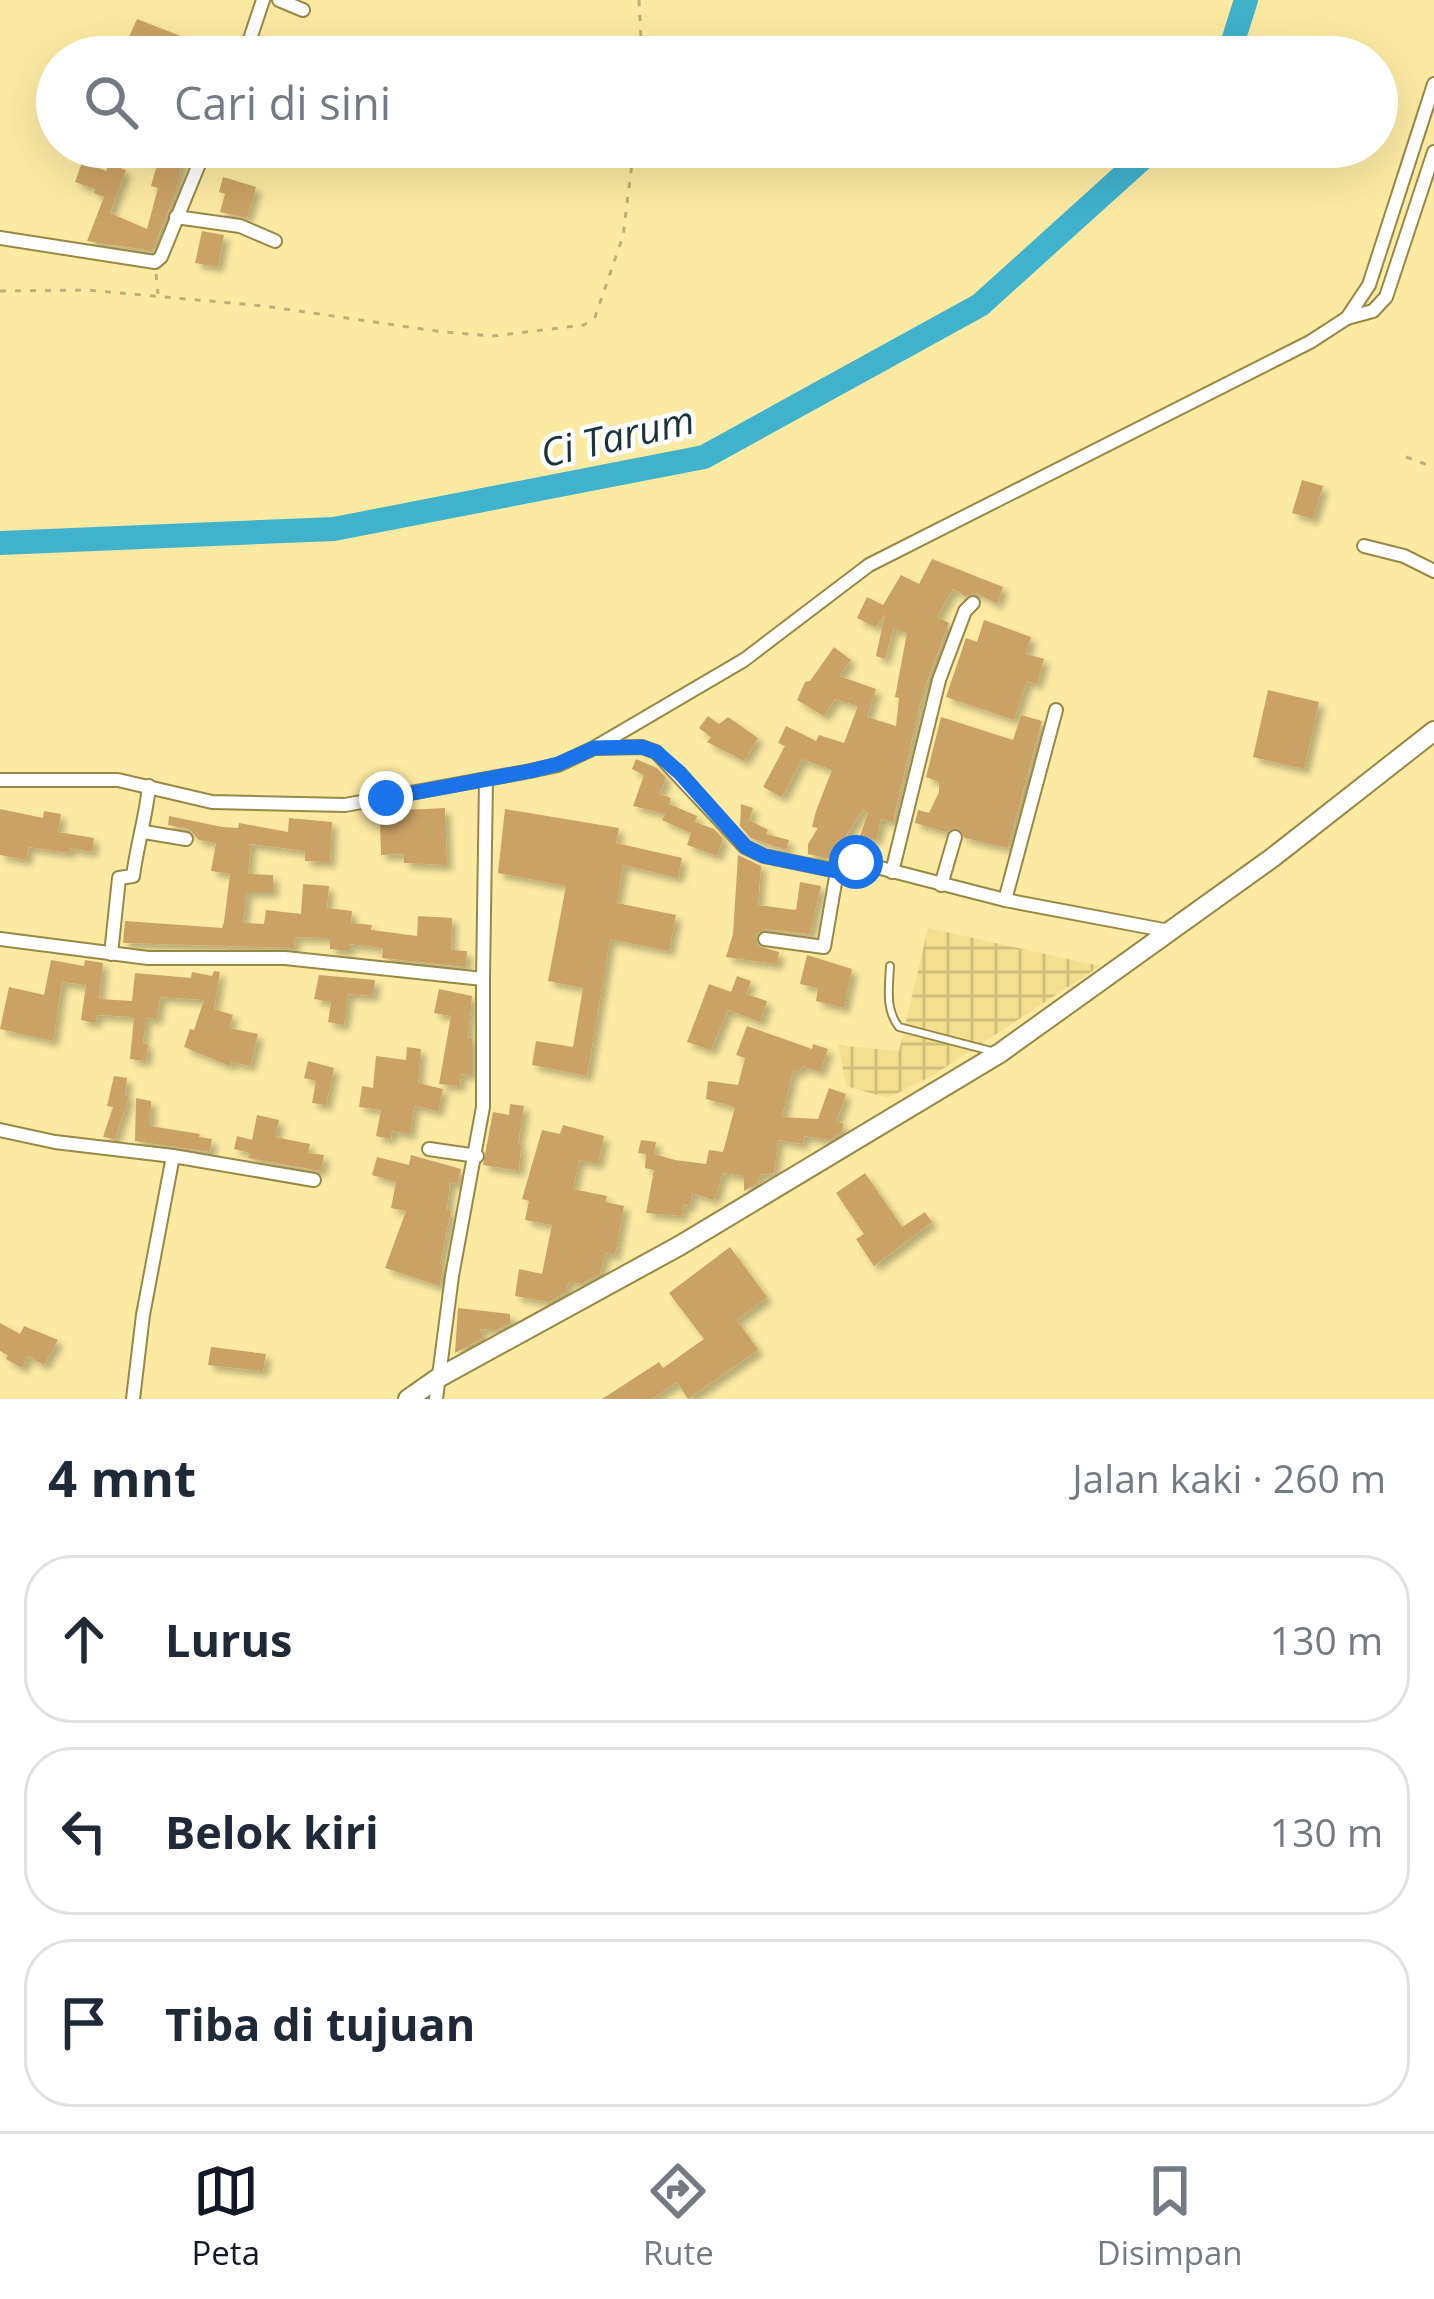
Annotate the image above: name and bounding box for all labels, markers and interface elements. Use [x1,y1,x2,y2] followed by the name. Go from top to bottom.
[36,36,1398,168] search box
[78,69,144,135] icon: search
[174,72,391,133] text: Cari di sini
[535,392,699,478] water label: Ci Tarum
[359,771,413,825] route end
[829,835,883,889] route start
[48,1442,196,1512] text: 4 mnt
[1072,1451,1386,1504] text: Jalan kaki · 260 m
[51,1606,117,1672] icon: ahead
[165,1609,292,1670] text: Lurus
[1270,1613,1383,1666] text: 130 m
[51,1798,117,1864] icon: left
[165,1801,379,1862] text: Belok kiri
[1270,1805,1383,1858] text: 130 m
[51,1990,117,2056] icon: arrive
[165,1993,475,2054] text: Tiba di tujuan
[191,2158,260,2275] tab: Peta
[643,2158,714,2275] tab: Rute
[1097,2158,1243,2275] tab: Disimpan

